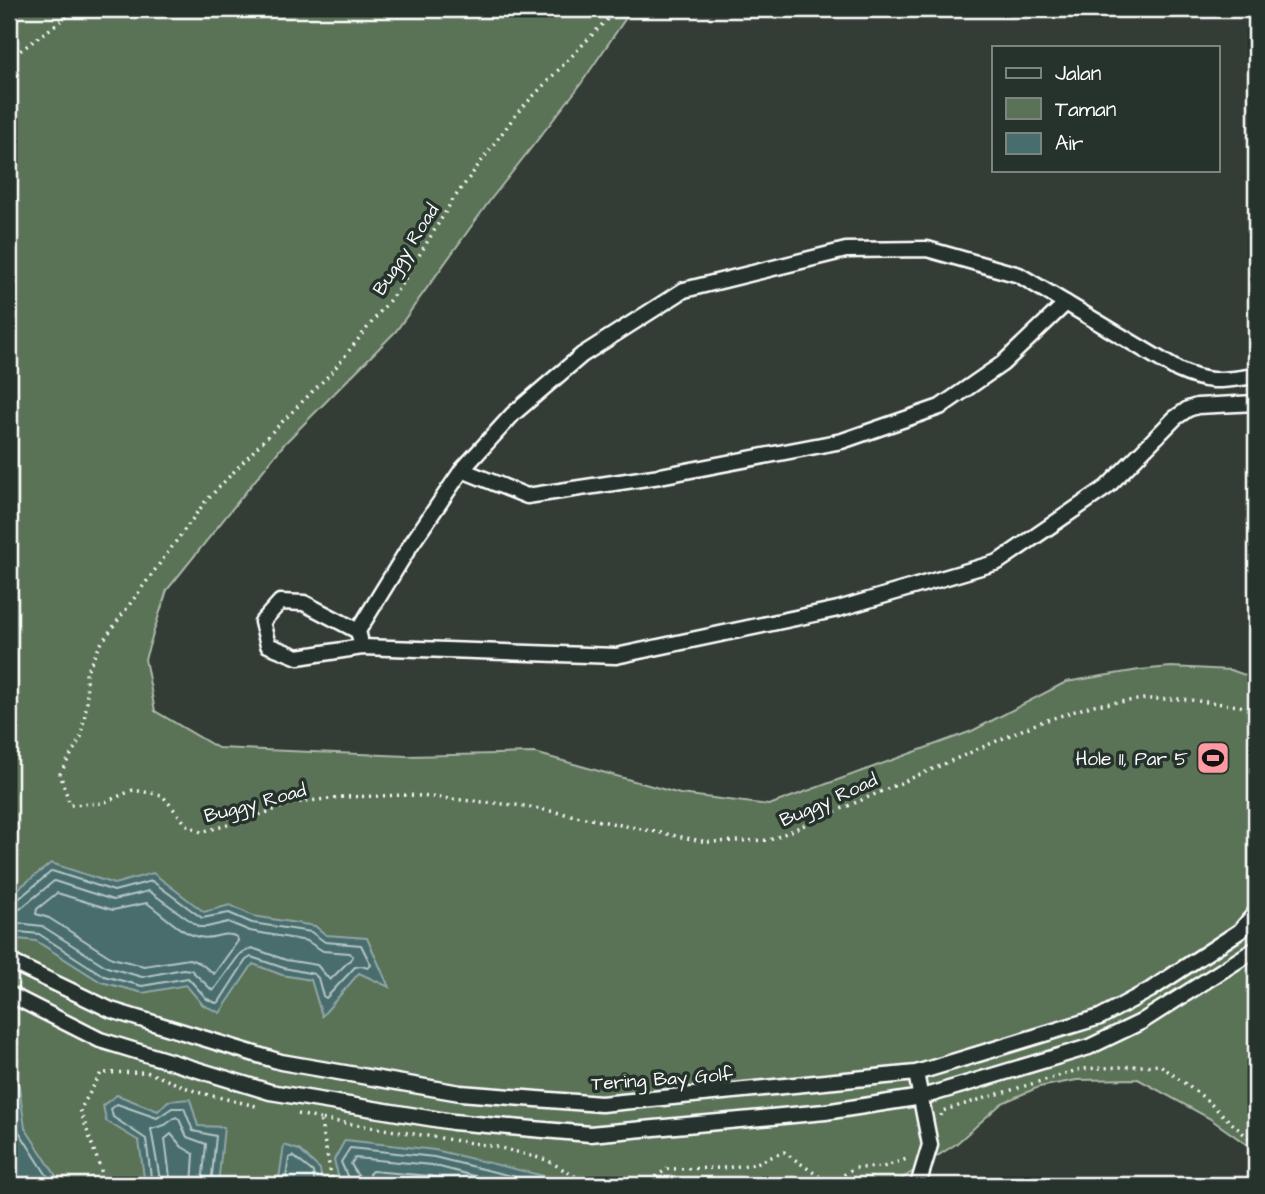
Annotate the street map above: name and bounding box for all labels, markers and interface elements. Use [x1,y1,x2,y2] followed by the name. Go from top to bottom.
[992,46,1220,172] legend
[1055,59,1101,88] text: Jalan
[1055,95,1116,124] text: Taman
[1055,129,1084,158] text: Air
[366,198,447,302] street label: Buggy Road
[1194,739,1232,777] sports icon: Hole 11, Par 5
[1076,746,1189,773] place label: Hole 11, Par 5
[775,767,882,835] street label: Buggy Road
[201,777,310,831] street label: Buggy Road
[590,1061,735,1099] street label: Tering Bay Golf

